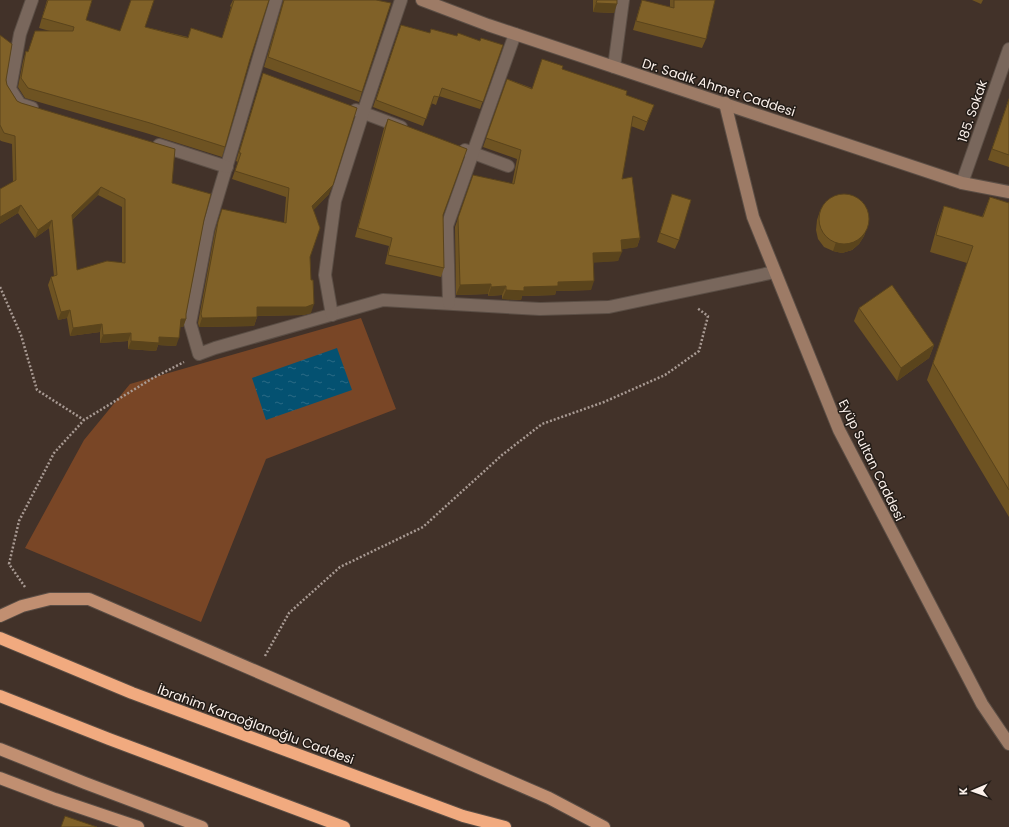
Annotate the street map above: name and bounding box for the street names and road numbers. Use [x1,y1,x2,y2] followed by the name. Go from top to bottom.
[640,54,798,121] street label: Dr. Sadık Ahmet Caddesi
[953,77,992,145] street label: 185. Sokak
[834,396,909,524] street label: Eyüp Sultan Caddesi
[155,680,357,769] street label: İbrahim Karaoğlanoğlu Caddesi

